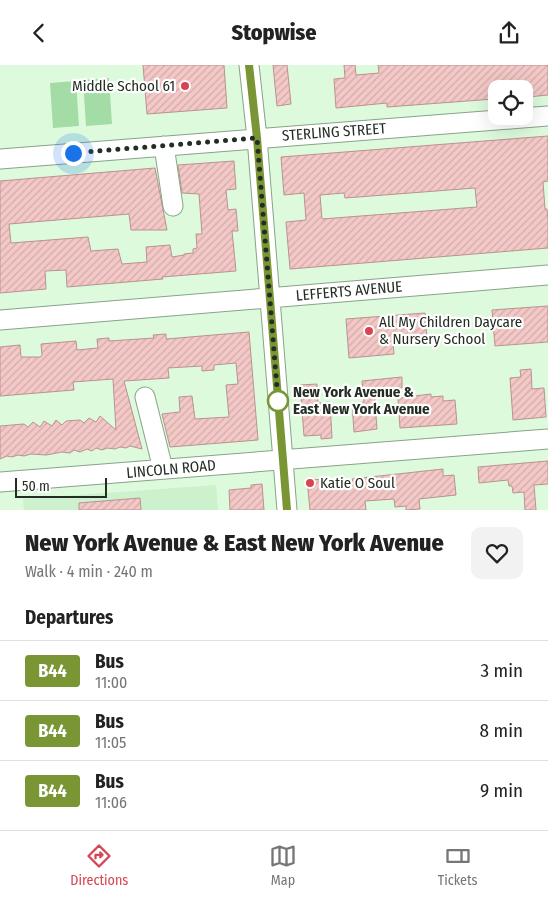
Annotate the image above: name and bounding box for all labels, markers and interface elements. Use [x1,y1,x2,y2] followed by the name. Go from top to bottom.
[25,19,53,47] icon: back
[232,19,316,46] text: Stopwise
[495,19,523,47] icon: share
[72,77,175,95] place label: Middle School 61
[179,80,191,92] marker: Middle School 61
[488,80,533,125] map controls
[488,80,533,125] button: locate
[281,119,387,145] street label: STERLING STREET
[61,141,86,166] your location
[295,277,403,305] street label: LEFFERTS AVENUE
[379,313,522,348] place label: All My Children Daycare & Nursery School
[363,325,375,337] marker: All My Children Daycare & Nursery School
[293,383,430,418] place label: New York Avenue & East New York Avenue
[267,390,289,412] marker: New York Avenue & East New York Avenue
[126,456,216,482] street label: LINCOLN ROAD
[320,474,395,492] place label: Katie O Soul
[15,475,108,498] scale bar
[304,477,316,489] marker: Katie O Soul
[22,478,50,495] text: 50 m
[471,527,523,579] button: heart
[25,529,444,557] text: New York Avenue & East New York Avenue
[25,562,153,581] text: Walk · 4 min · 240 m
[25,606,113,629] text: Departures
[95,650,124,673] text: Bus
[481,659,523,682] text: 3 min
[38,660,67,682] text: B44
[95,673,127,692] text: 11:00
[95,710,124,733] text: Bus
[480,719,523,742] text: 8 min
[38,720,67,742] text: B44
[95,733,126,752] text: 11:05
[95,770,124,793] text: Bus
[480,779,523,802] text: 9 min
[38,780,67,802] text: B44
[95,793,127,812] text: 11:06
[70,842,128,889] tab: Directions
[269,842,297,889] tab: Map
[438,842,478,889] tab: Tickets

